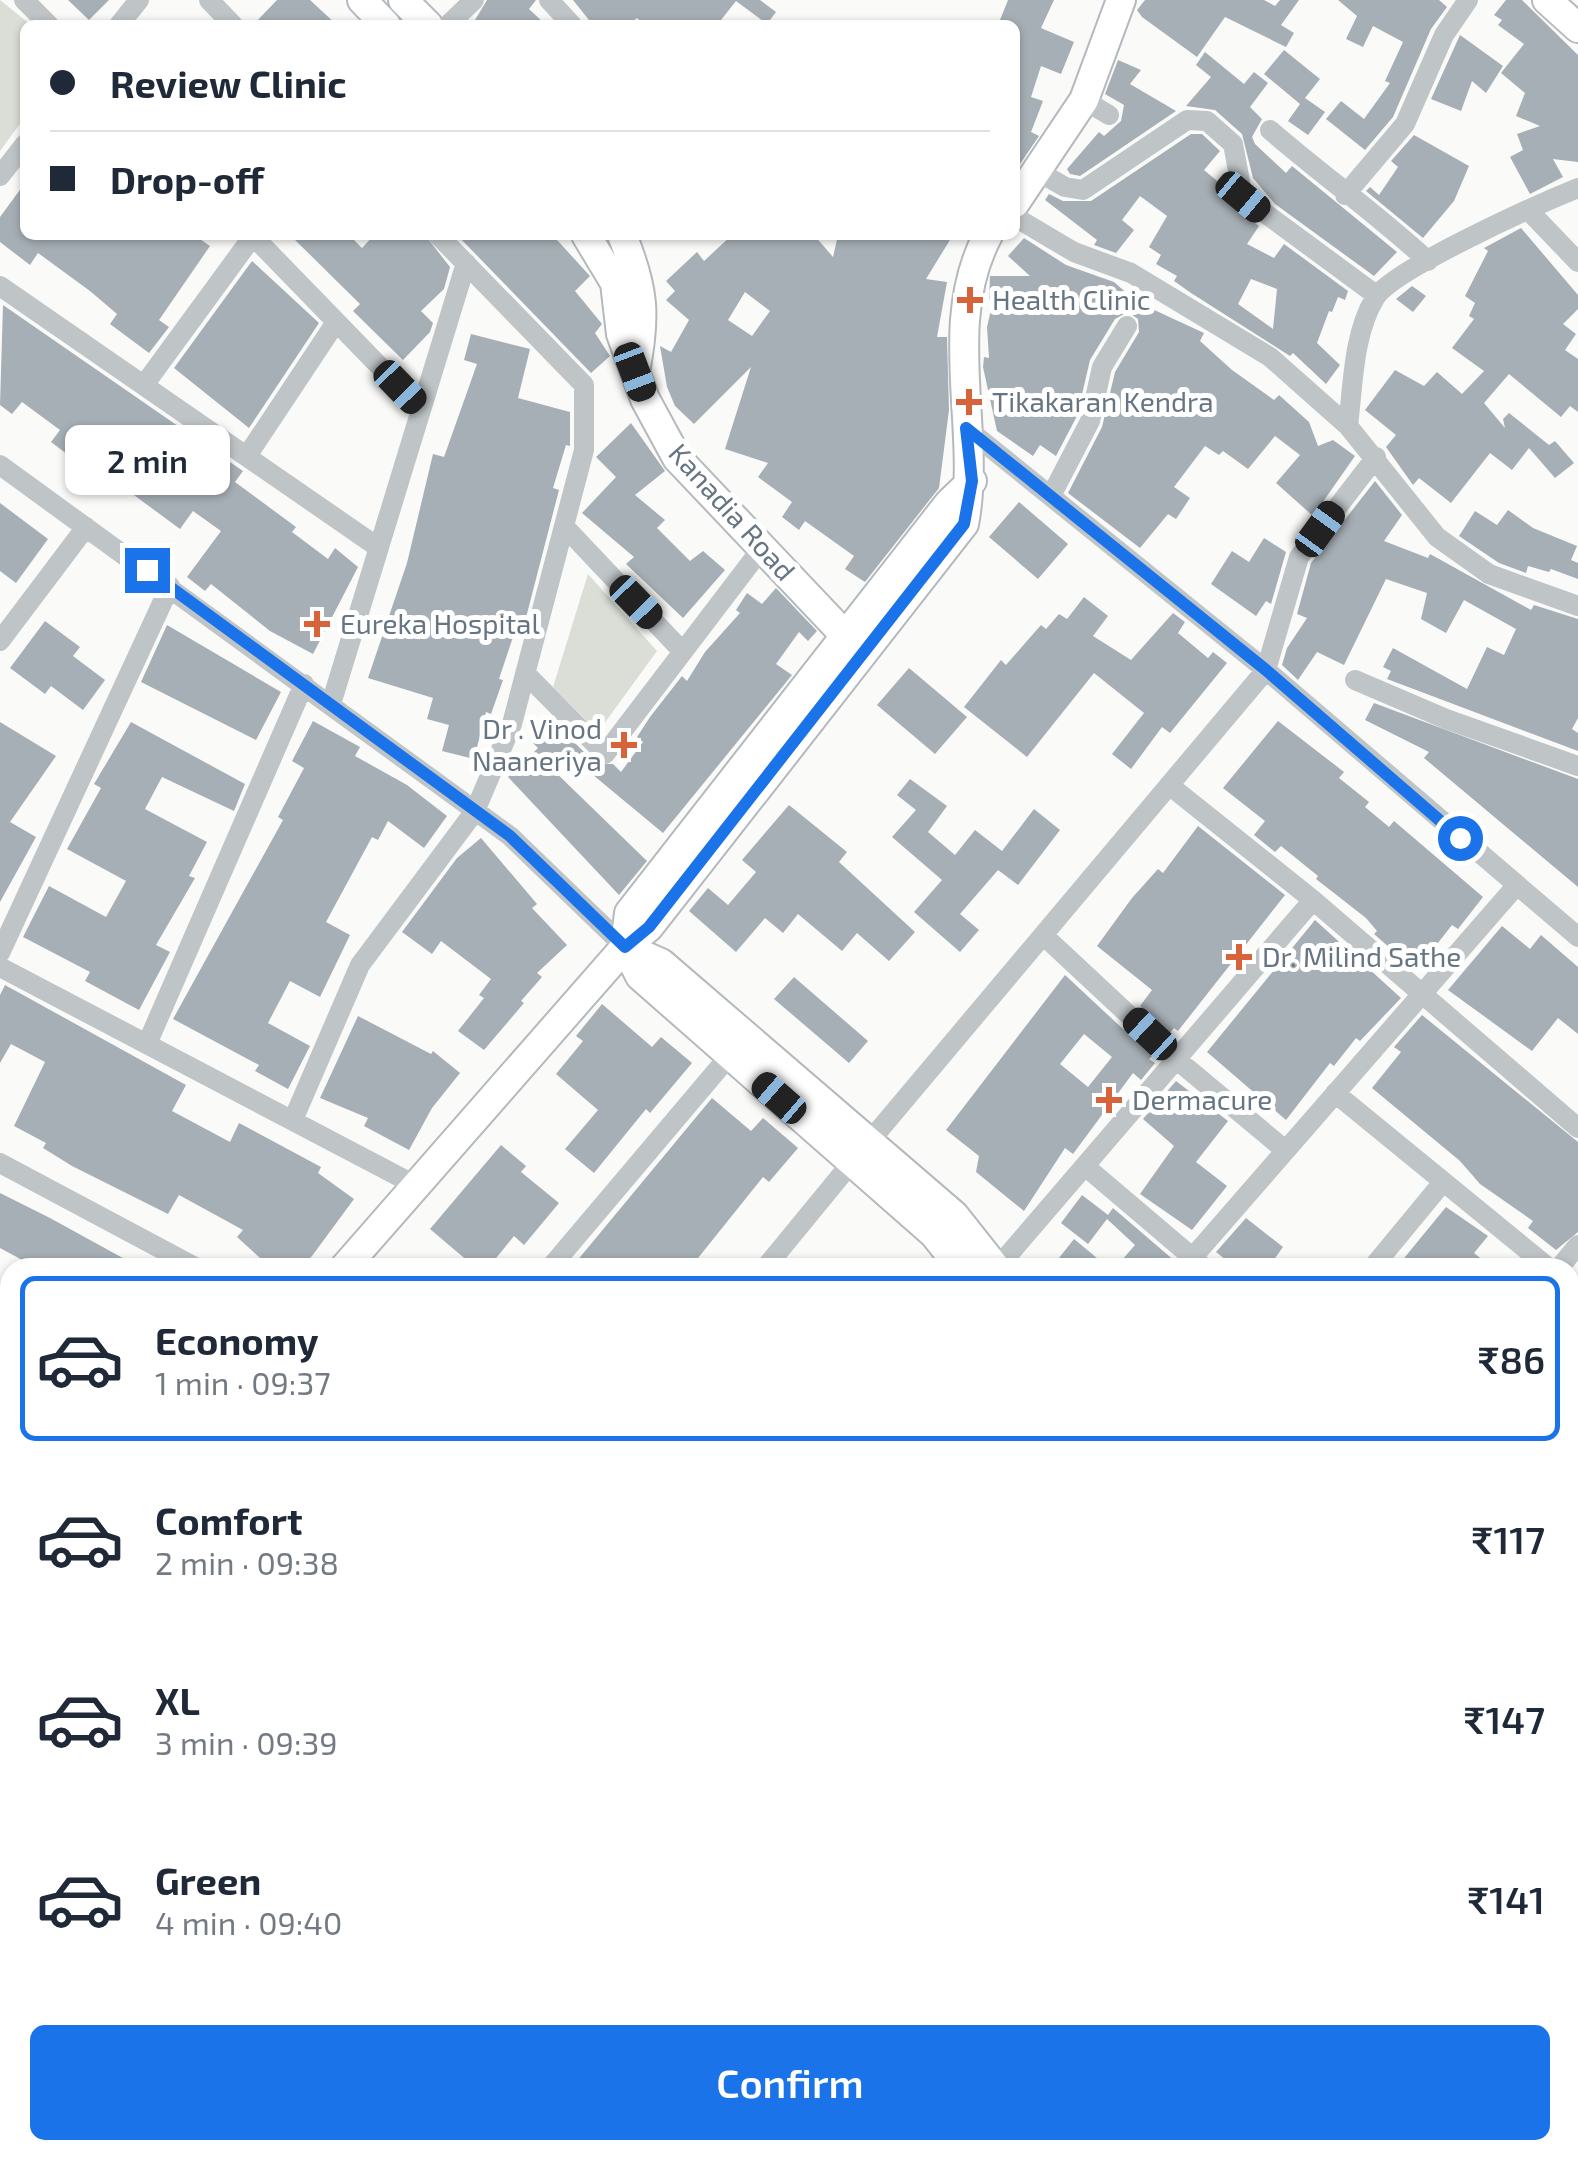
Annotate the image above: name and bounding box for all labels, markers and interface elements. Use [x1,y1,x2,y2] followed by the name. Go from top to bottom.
[110,60,347,106] text: Review Clinic
[110,156,264,202] text: Drop-off
[1210,166,1276,228] car
[992,282,1151,316] place label: Health Clinic
[957,287,983,313] marker: Health Clinic
[610,339,660,405] car
[368,355,432,419] car
[992,384,1214,418] place label: Tikakaran Kendra
[956,389,982,415] marker: Tikakaran Kendra
[64,425,230,495] callout: 2 min
[662,436,803,587] street label: Kanadia Road
[107,441,188,479] text: 2 min
[1290,496,1350,562] car
[125,548,170,593] route end
[604,570,668,634] car
[340,606,540,640] place label: Eureka Hospital
[304,611,330,637] marker: Eureka Hospital
[472,711,602,777] place label: Dr . Vinod Naaneriya
[611,732,637,758] marker: Dr . Vinod Naaneriya
[1438,816,1483,861] route start
[1262,939,1461,973] place label: Dr. Milind Sathe
[1226,944,1252,970] marker: Dr. Milind Sathe
[1118,1003,1182,1065] car
[747,1067,811,1129] car
[1132,1082,1272,1116] place label: Dermacure
[1096,1087,1122,1113] marker: Dermacure
[35,1314,125,1404] icon: car
[155,1317,319,1363] text: Economy
[1477,1336,1545,1382] text: ₹86
[155,1363,331,1401] text: 1 min · 09:37
[35,1494,125,1584] icon: car
[155,1497,303,1543] text: Comfort
[1471,1516,1545,1562] text: ₹117
[155,1543,339,1581] text: 2 min · 09:38
[35,1674,125,1764] icon: car
[155,1677,200,1723] text: XL
[1463,1696,1545,1742] text: ₹147
[155,1723,338,1761] text: 3 min · 09:39
[35,1854,125,1944] icon: car
[155,1857,261,1903] text: Green
[1467,1876,1545,1922] text: ₹141
[155,1903,342,1941] text: 4 min · 09:40
[30,2025,1550,2140] button: Confirm

